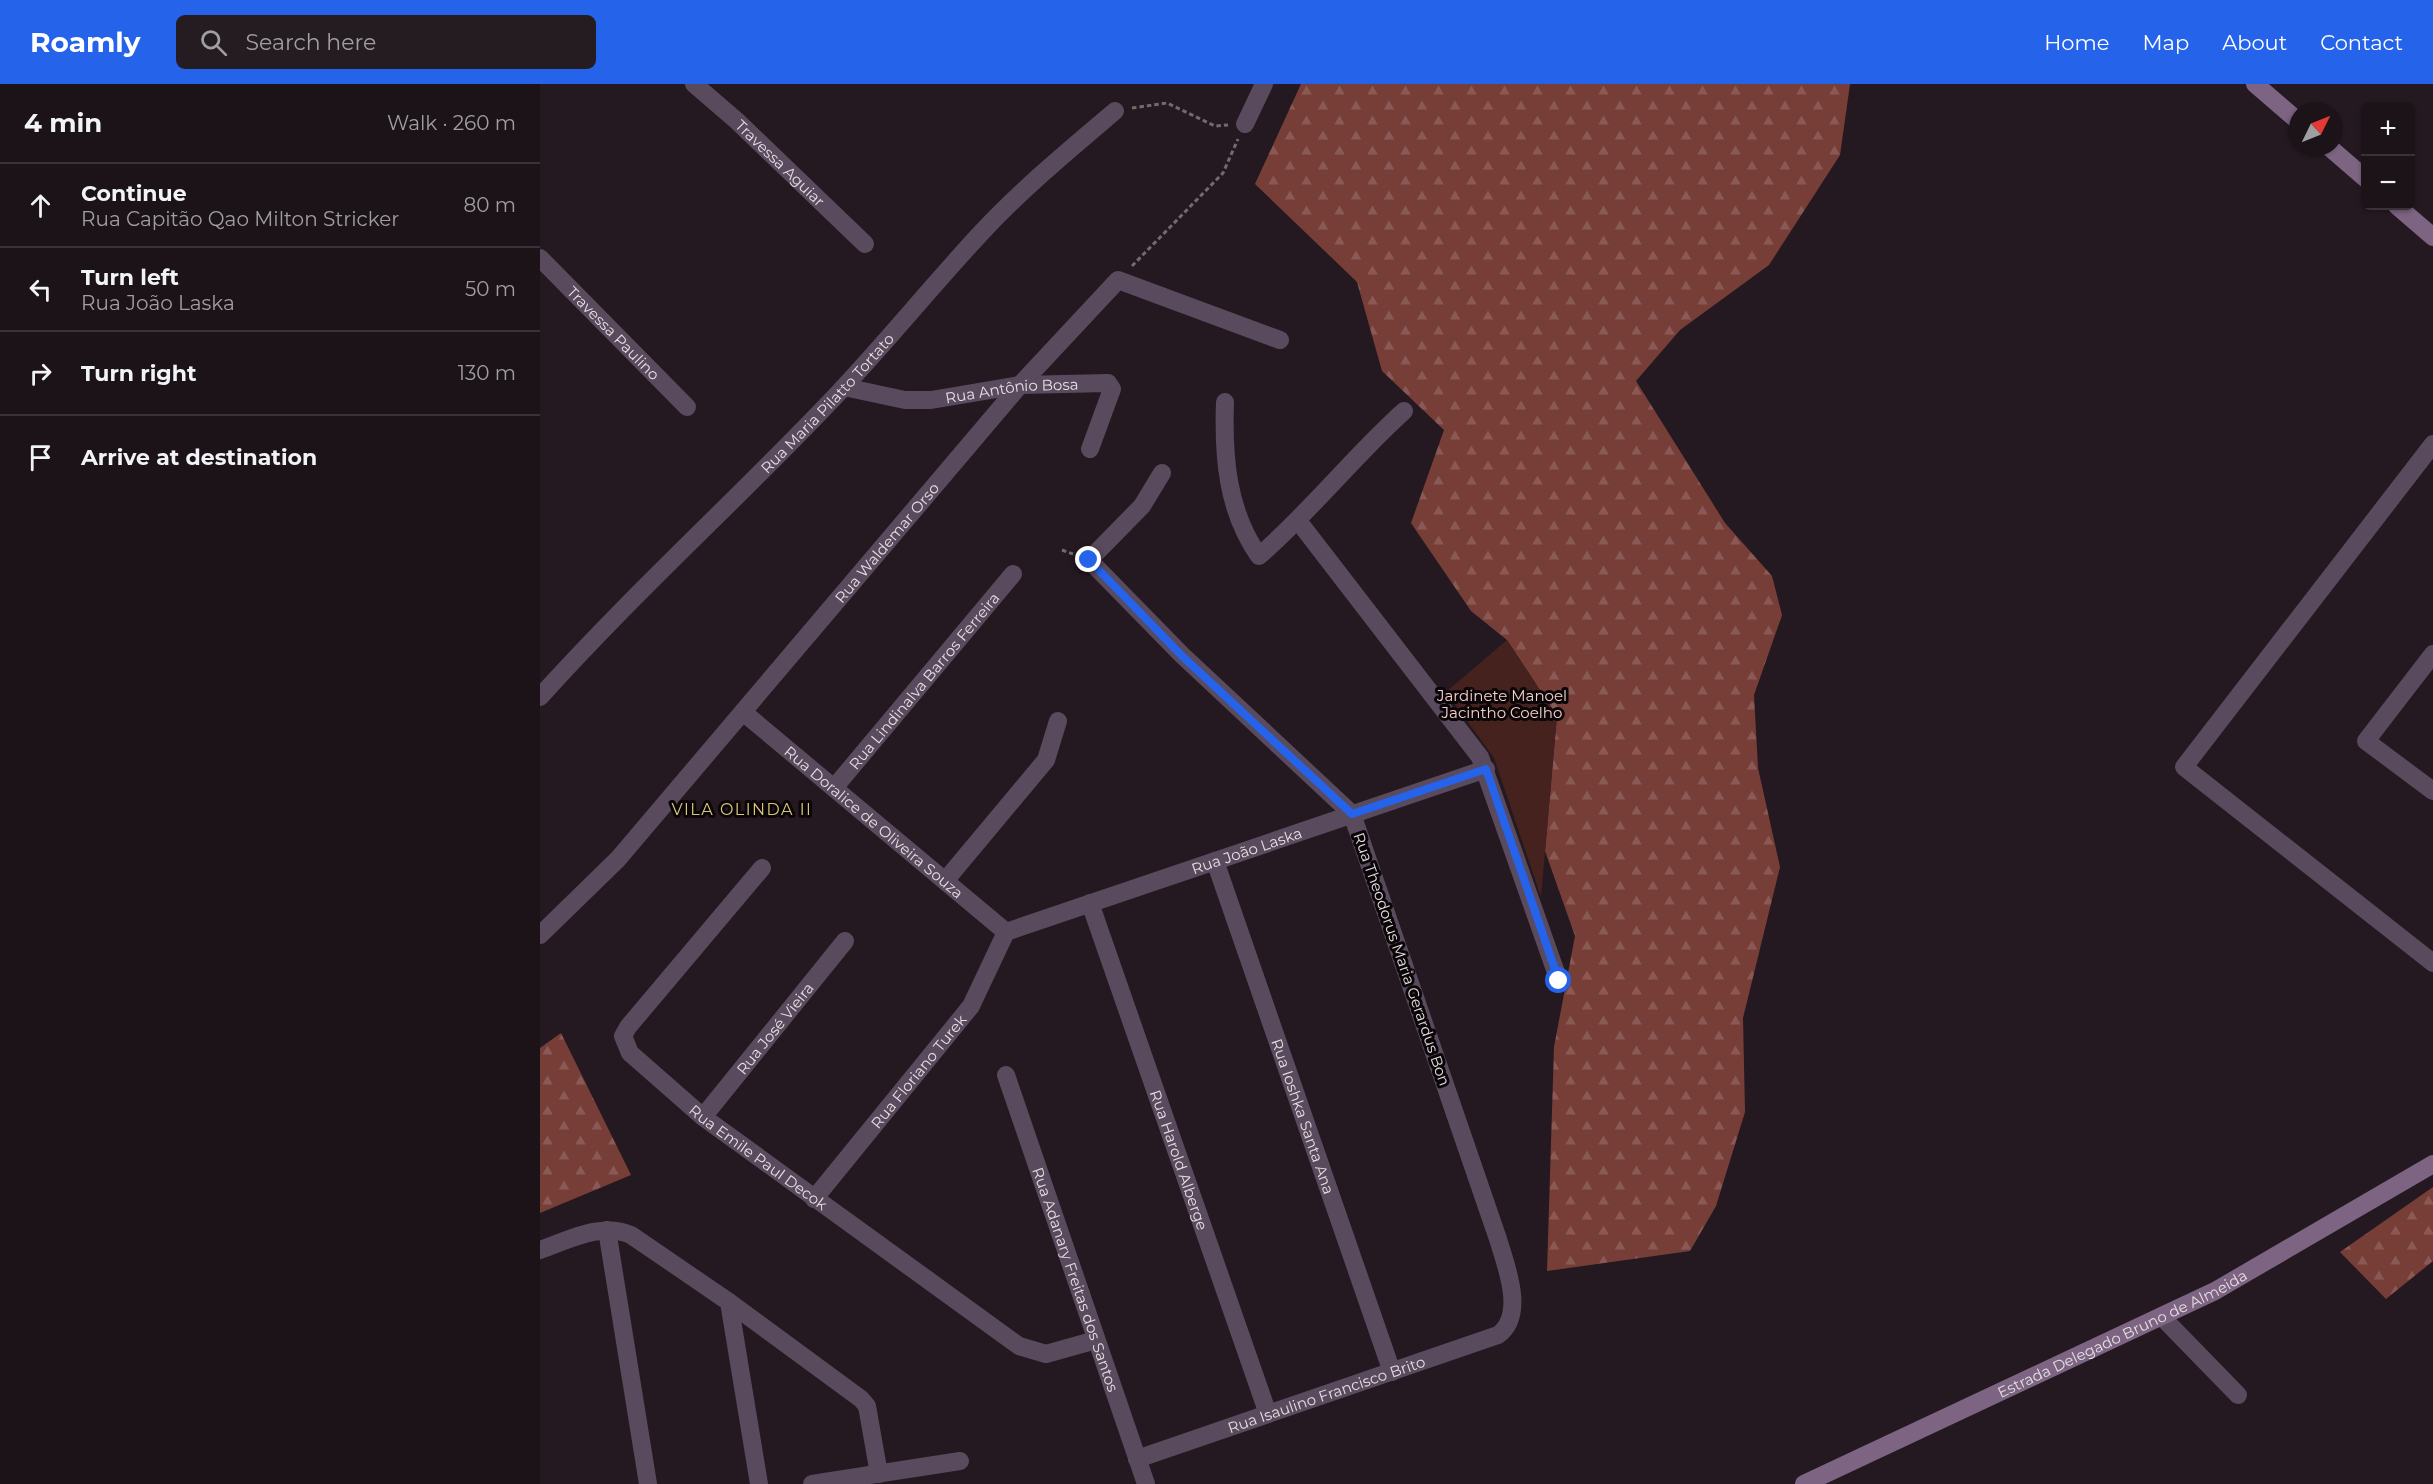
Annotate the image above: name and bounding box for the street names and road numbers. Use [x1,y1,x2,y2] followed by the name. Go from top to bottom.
[732,115,829,210] street label: Travessa Aguiar
[563,282,664,384] street label: Travessa Paulino
[756,329,898,477] street label: Rua Maria Pilatto Tortato
[944,374,1079,407] street label: Rua Antônio Bosa
[830,478,943,606] street label: Rua Waldemar Orso
[844,588,1003,773] street label: Rua Lindinalva Barros Ferreira
[781,741,968,902] street label: Rua Doralice de Oliveira Souza
[1189,823,1304,878] street label: Rua João Laska
[1350,830,1454,1088] street label: Rua Theodorus Maria Gerardus Bon
[732,978,817,1078] street label: Rua José Vieira
[866,1010,970,1132] street label: Rua Floriano Turek
[1268,1036,1339,1196] street label: Rua Ioshka Santa Ana
[1146,1087,1213,1233] street label: Rua Harold Alberge
[686,1100,831,1214] street label: Rua Emile Paul Decok
[1029,1165,1123,1394] street label: Rua Adanary Freitas dos Santos
[1994,1265,2250,1401] street label: Estrada Delegado Bruno de Almeida
[1225,1351,1427,1437] street label: Rua Isaulino Francisco Brito

